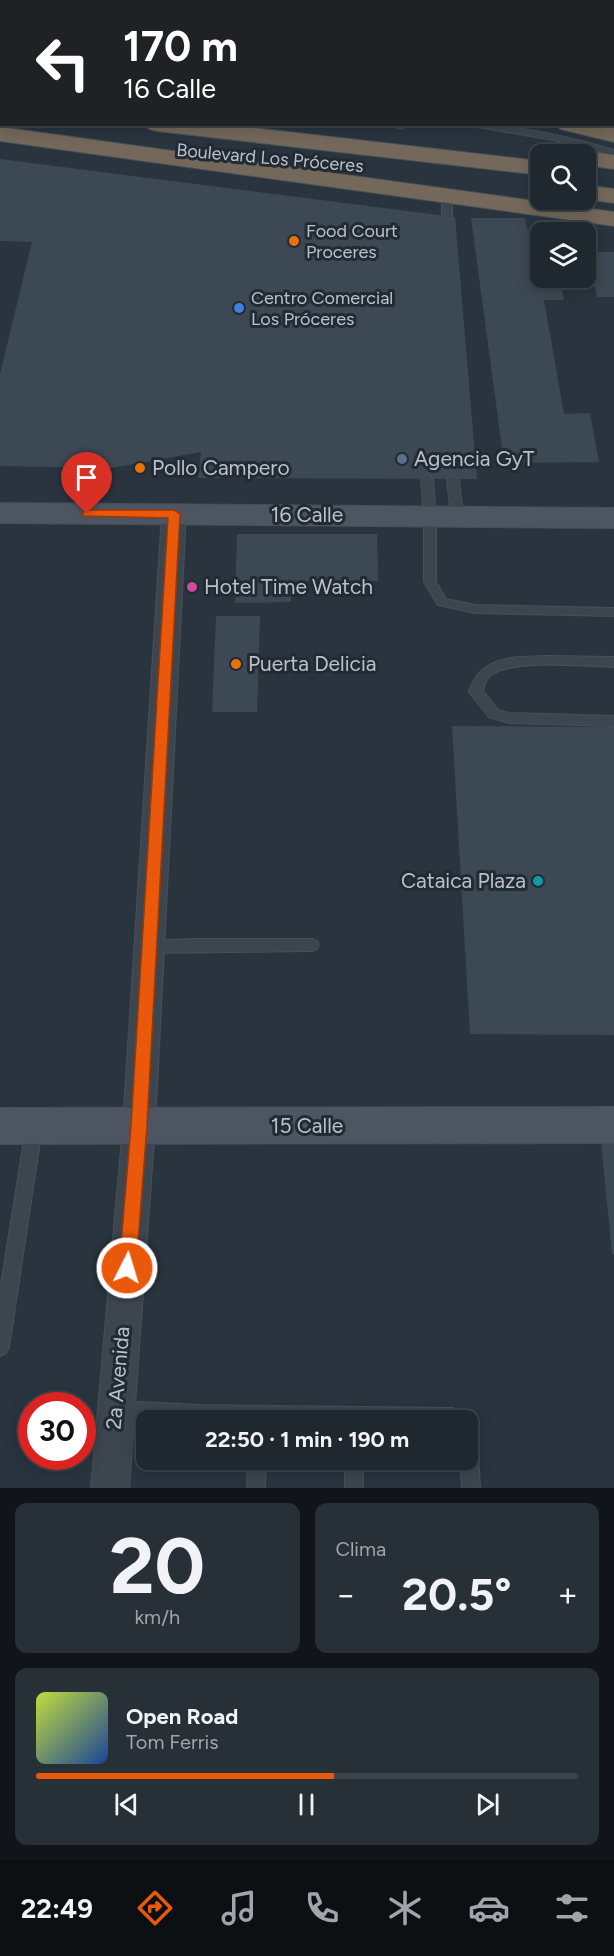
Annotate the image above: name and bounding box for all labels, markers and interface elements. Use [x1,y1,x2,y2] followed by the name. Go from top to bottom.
[123,21,238,72] text: 170 m
[24,24,102,102] icon: left
[123,72,216,105] text: 16 Calle
[175,139,365,177] street label: Boulevard Los Próceres
[530,144,596,288] map controls
[530,144,596,210] button: search
[306,220,398,263] place label: Food Court Proceres
[530,222,596,288] button: layers
[287,234,301,248] marker: Food Court Proceres
[251,287,393,330] place label: Centro Comercial Los Próceres
[232,301,246,315] marker: Centro Comercial Los Próceres
[414,446,535,471] place label: Agencia GyT
[61,452,112,514] pin
[395,452,409,466] marker: Agencia GyT
[152,455,290,480] place label: Pollo Campero
[70,461,103,494] icon: arrive
[133,461,147,475] marker: Pollo Campero
[271,502,343,527] street label: 16 Calle
[204,574,373,599] place label: Hotel Time Watch
[185,580,199,594] marker: Hotel Time Watch
[248,651,377,676] place label: Puerta Delicia
[229,657,243,671] marker: Puerta Delicia
[401,868,526,893] place label: Cataica Plaza
[531,874,545,888] marker: Cataica Plaza
[271,1113,343,1138] street label: 15 Calle
[95,1236,159,1300] position arrow
[101,1325,134,1431] street label: 2a Avenida
[18,1392,96,1470] speed limit sign: 30
[205,1426,409,1453] text: 22:50 · 1 min · 190 m
[109,1519,205,1613] text: 20
[336,1537,386,1561] text: Clima
[402,1567,512,1621] text: 20.5°
[336,1575,356,1614] text: −
[557,1575,578,1614] text: +
[134,1605,180,1629] text: km/h
[126,1703,238,1730] text: Open Road
[126,1730,219,1754] text: Tom Ferris
[110,1788,143,1821] icon: previous
[290,1788,323,1821] icon: pause
[471,1788,504,1821] icon: next
[134,1887,176,1929] icon: directions
[218,1887,260,1929] icon: music
[301,1887,343,1929] icon: phone
[384,1887,426,1929] icon: climate
[468,1887,510,1929] icon: car
[551,1887,593,1929] icon: filters
[21,1892,93,1925] text: 22:49

